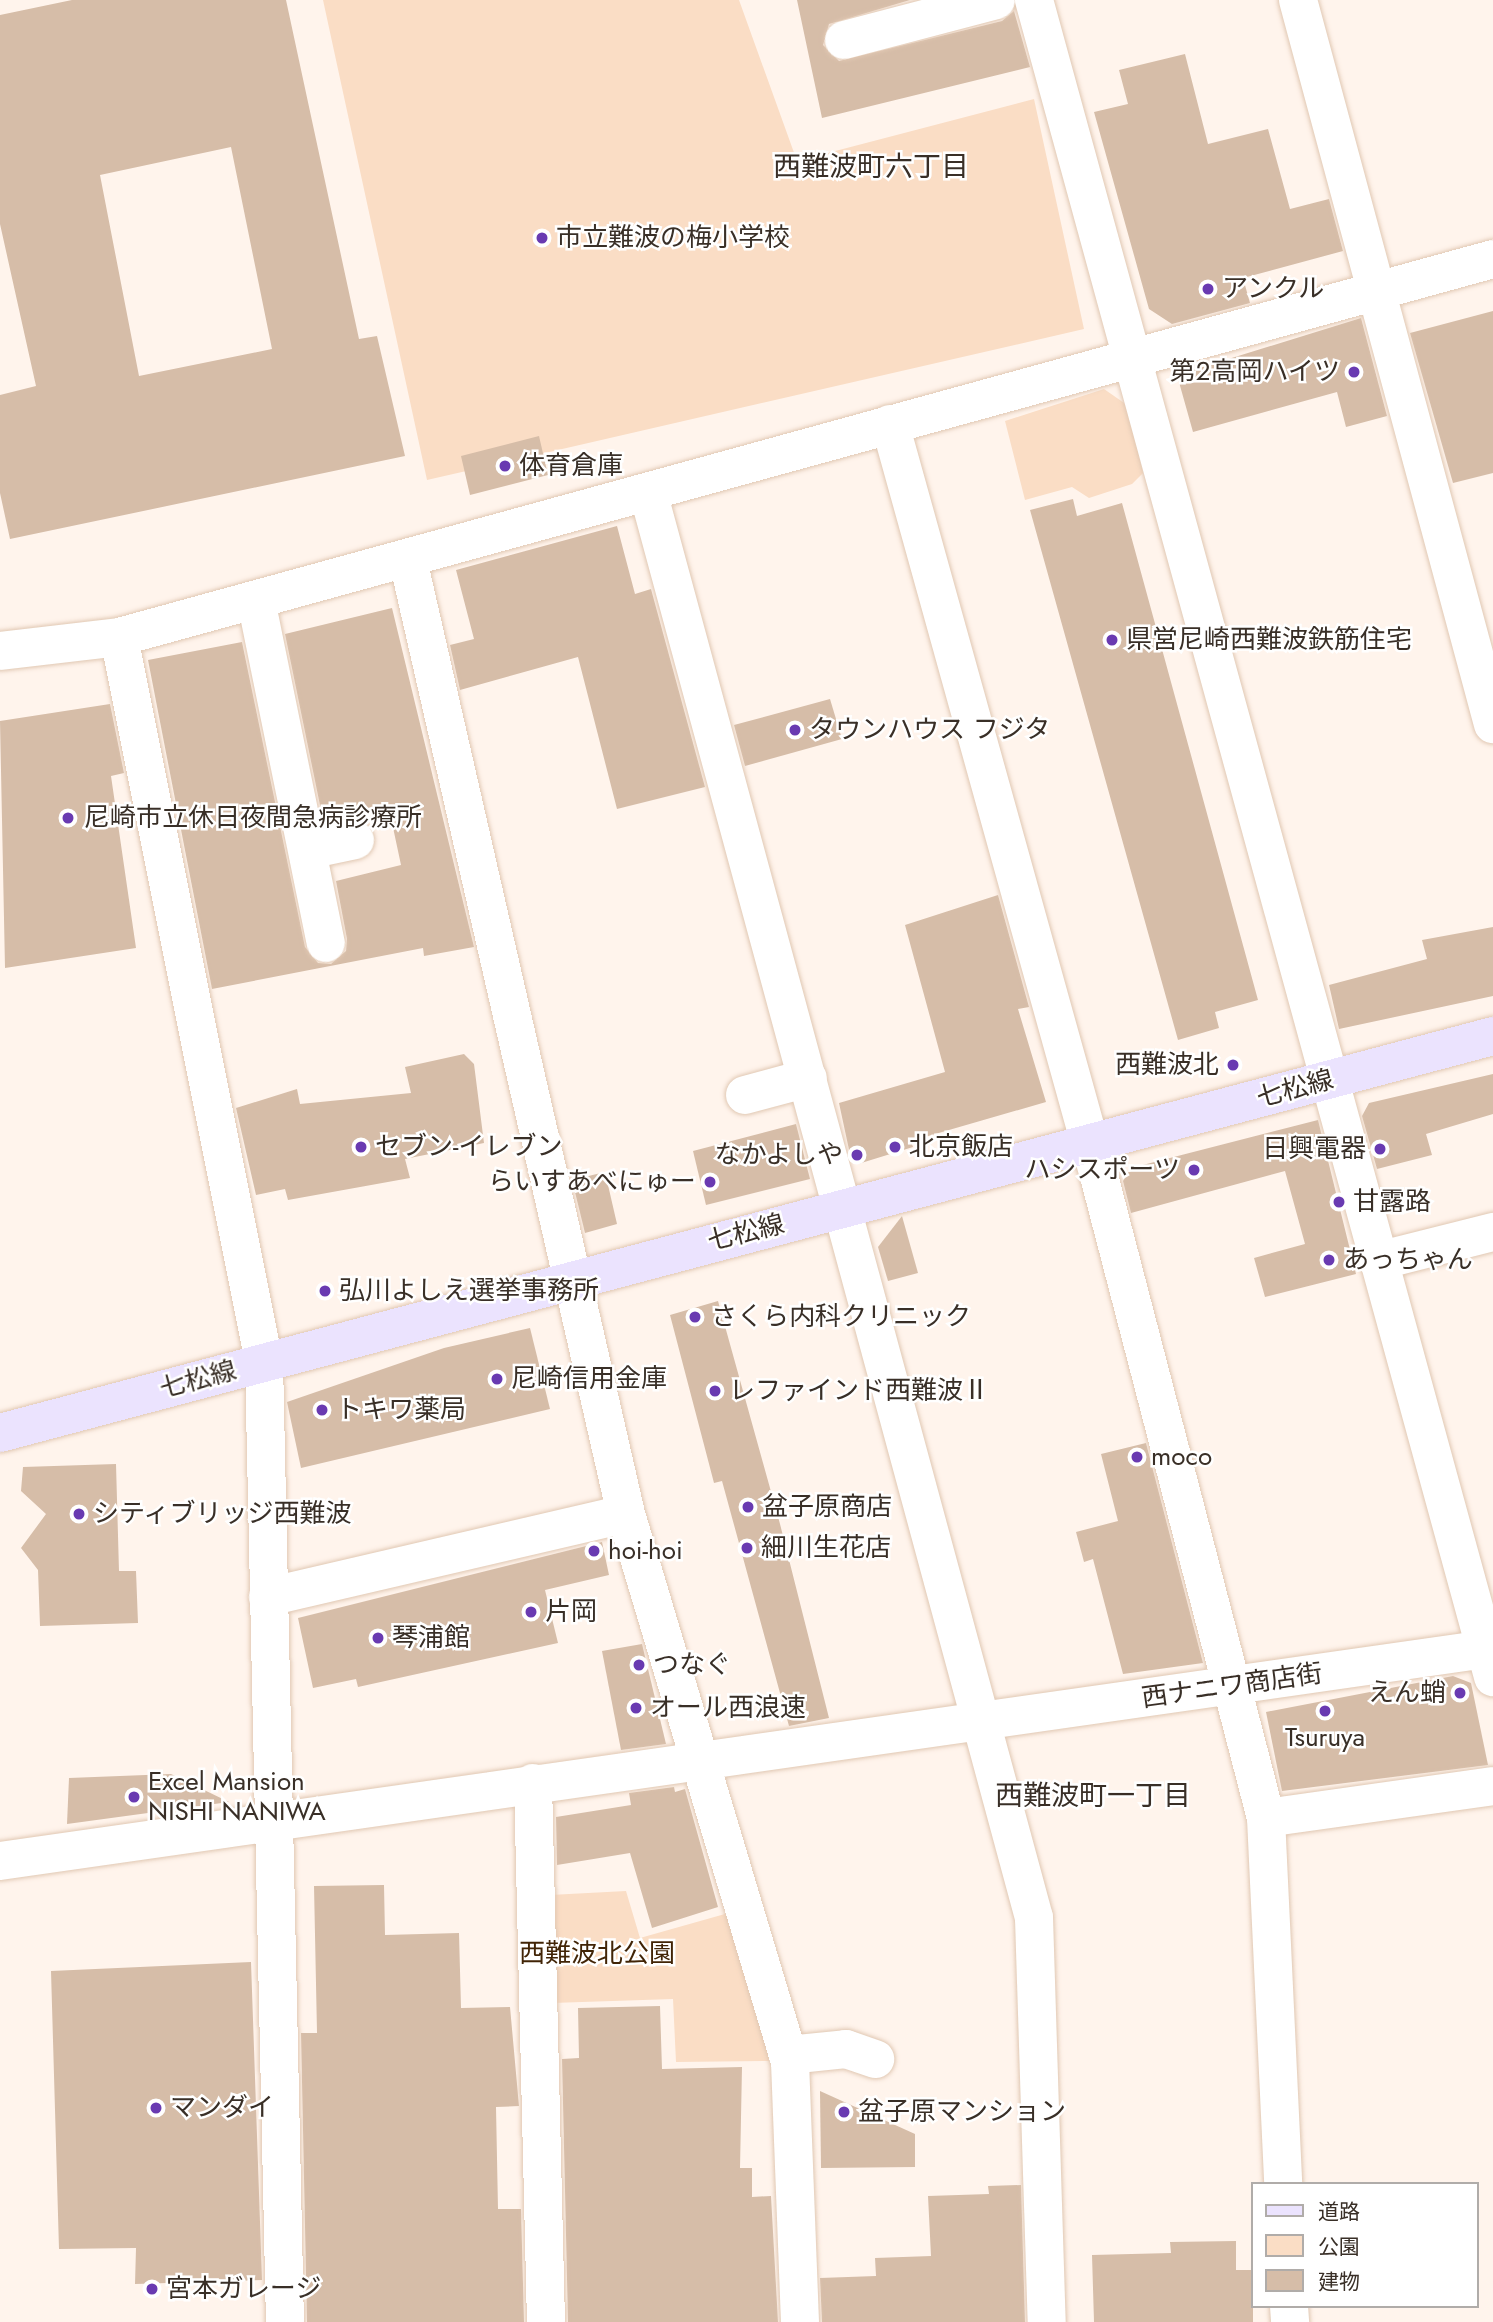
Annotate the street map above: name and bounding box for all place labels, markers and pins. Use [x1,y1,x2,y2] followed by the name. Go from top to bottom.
[556,222,790,254] place label: 市立難波の梅小学校
[534,230,550,246] marker: 市立難波の梅小学校
[1222,273,1326,305] place label: アンクル
[1200,281,1216,297] marker: アンクル
[1169,356,1340,388] place label: 第２高岡ハイツ
[1346,364,1362,380] marker: 第２高岡ハイツ
[519,450,623,482] place label: 体育倉庫
[497,458,513,474] marker: 体育倉庫
[1126,624,1412,656] place label: 県営尼崎西難波鉄筋住宅
[1104,632,1120,648] marker: 県営尼崎西難波鉄筋住宅
[809,714,1051,746] place label: タウンハウス フジタ
[787,722,803,738] marker: タウンハウス フジタ
[84,802,422,834] place label: 尼崎市立休日夜間急病診療所
[58,808,78,828] marker: 尼崎市立休日夜間急病診療所
[1115,1049,1219,1081] place label: 西難波北
[1225,1057,1241,1073] marker: 西難波北
[375,1131,562,1163] place label: セブン-イレブン
[909,1131,1013,1163] place label: 北京飯店
[1262,1133,1366,1165] place label: 日興電器
[353,1139,369,1155] marker: セブン-イレブン
[713,1139,843,1171] place label: なかよしや
[887,1139,903,1155] marker: 北京飯店
[1372,1141,1388,1157] marker: 日興電器
[849,1147,865,1163] marker: なかよしや
[1024,1154,1180,1186] place label: ハシスポーツ
[1186,1162,1202,1178] marker: ハシスポーツ
[488,1166,696,1198] place label: らいすあべにゅー
[702,1174,718,1190] marker: らいすあべにゅー
[1353,1186,1431,1218] place label: 甘露路
[1331,1194,1347,1210] marker: 甘露路
[1343,1244,1473,1276] place label: あっちゃん
[1321,1252,1337,1268] marker: あっちゃん
[339,1275,599,1307] place label: 弘川よしえ選挙事務所
[317,1283,333,1299] marker: 弘川よしえ選挙事務所
[711,1301,971,1333] place label: さくら内科クリニック
[685,1307,705,1327] marker: さくら内科クリニック
[511,1363,667,1395] place label: 尼崎信用金庫
[489,1371,505,1387] marker: 尼崎信用金庫
[729,1375,989,1407] place label: レファインド西難波Ⅱ
[707,1383,723,1399] marker: レファインド西難波Ⅱ
[336,1394,466,1426] place label: トキワ薬局
[314,1402,330,1418] marker: トキワ薬局
[1151,1441,1212,1473] place label: moco
[1129,1449,1145,1465] marker: moco
[762,1491,892,1523] place label: 盆子原商店
[93,1498,353,1530] place label: シティブリッジ西難波
[740,1499,756,1515] marker: 盆子原商店
[71,1506,87,1522] marker: シティブリッジ西難波
[761,1532,891,1564] place label: 細川生花店
[608,1535,683,1567] place label: hoi-hoi
[739,1540,755,1556] marker: 細川生花店
[586,1543,602,1559] marker: hoi-hoi
[545,1596,597,1628] place label: 片岡
[523,1604,539,1620] marker: 片岡
[392,1622,470,1654] place label: 琴浦館
[370,1630,386,1646] marker: 琴浦館
[653,1649,731,1681] place label: つなぐ
[631,1657,647,1673] marker: つなぐ
[1368,1677,1446,1709] place label: えん蛸
[1452,1685,1468,1701] marker: えん蛸
[650,1692,806,1724] place label: オール西浪速
[628,1700,644,1716] marker: オール西浪速
[1317,1703,1333,1719] marker: Tsuruya
[1285,1722,1365,1754] place label: Tsuruya
[148,1766,326,1828] place label: Excel Mansion NISHI NANIWA
[126,1789,142,1805] marker: Excel Mansion NISHI NANIWA
[170,2092,274,2124] place label: マンダイ
[858,2096,1066,2128] place label: 盆子原マンション
[148,2100,164,2116] marker: マンダイ
[836,2104,852,2120] marker: 盆子原マンション
[166,2273,322,2305] place label: 宮本ガレージ
[144,2281,160,2297] marker: 宮本ガレージ

